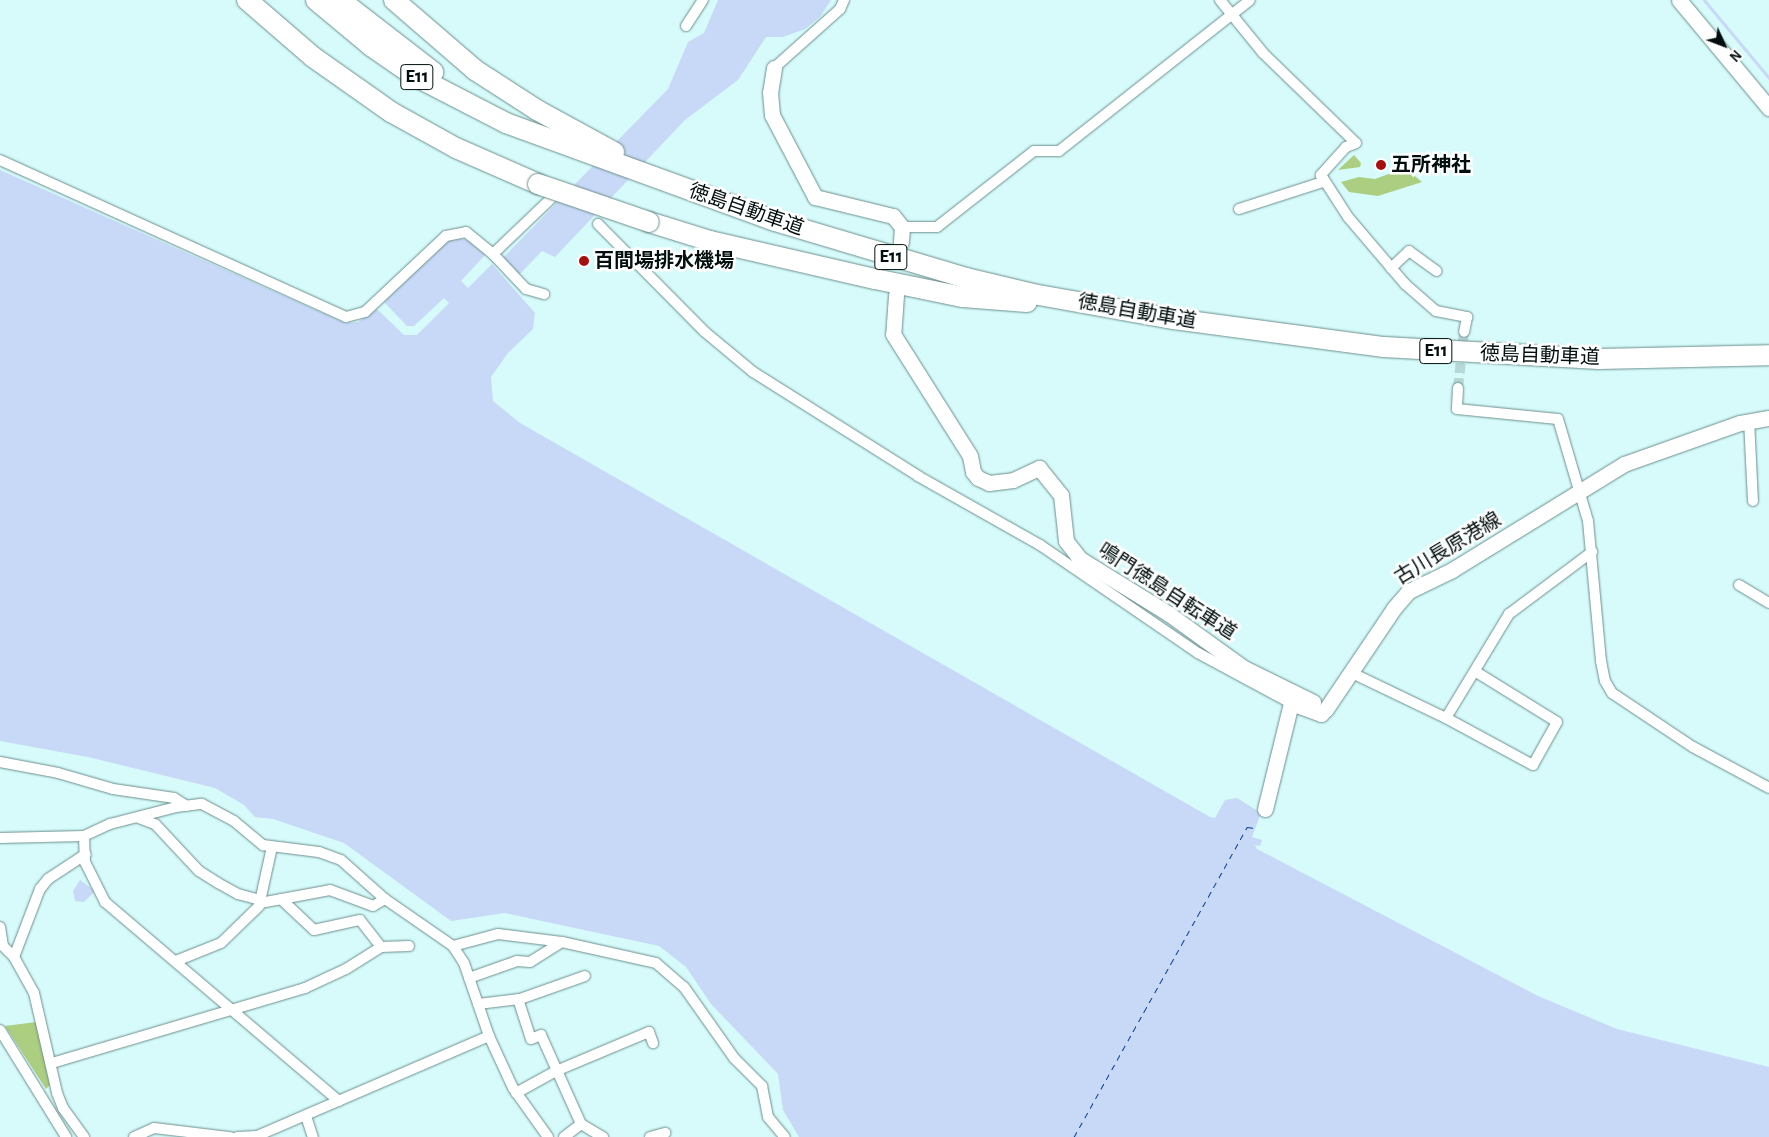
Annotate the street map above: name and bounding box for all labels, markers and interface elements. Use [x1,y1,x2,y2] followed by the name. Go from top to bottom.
[1699,20,1749,70] north arrow
[1727,47,1743,64] text: N
[400,61,434,94] road number: E11
[1391,153,1471,177] place label: 五所神社
[1375,159,1387,171] marker: 五所神社
[685,179,807,241] street label: 徳島自動車道
[874,240,908,274] road number: E11
[594,249,734,273] place label: 百間場排水機場
[578,255,590,267] marker: 百間場排水機場
[1076,290,1198,334] street label: 徳島自動車道
[1418,334,1454,368] road number: E11
[1480,342,1600,370] street label: 徳島自動車道
[1390,508,1506,590] street label: 古川長原港線
[1093,538,1241,646] street label: 鳴門徳島自転車道

